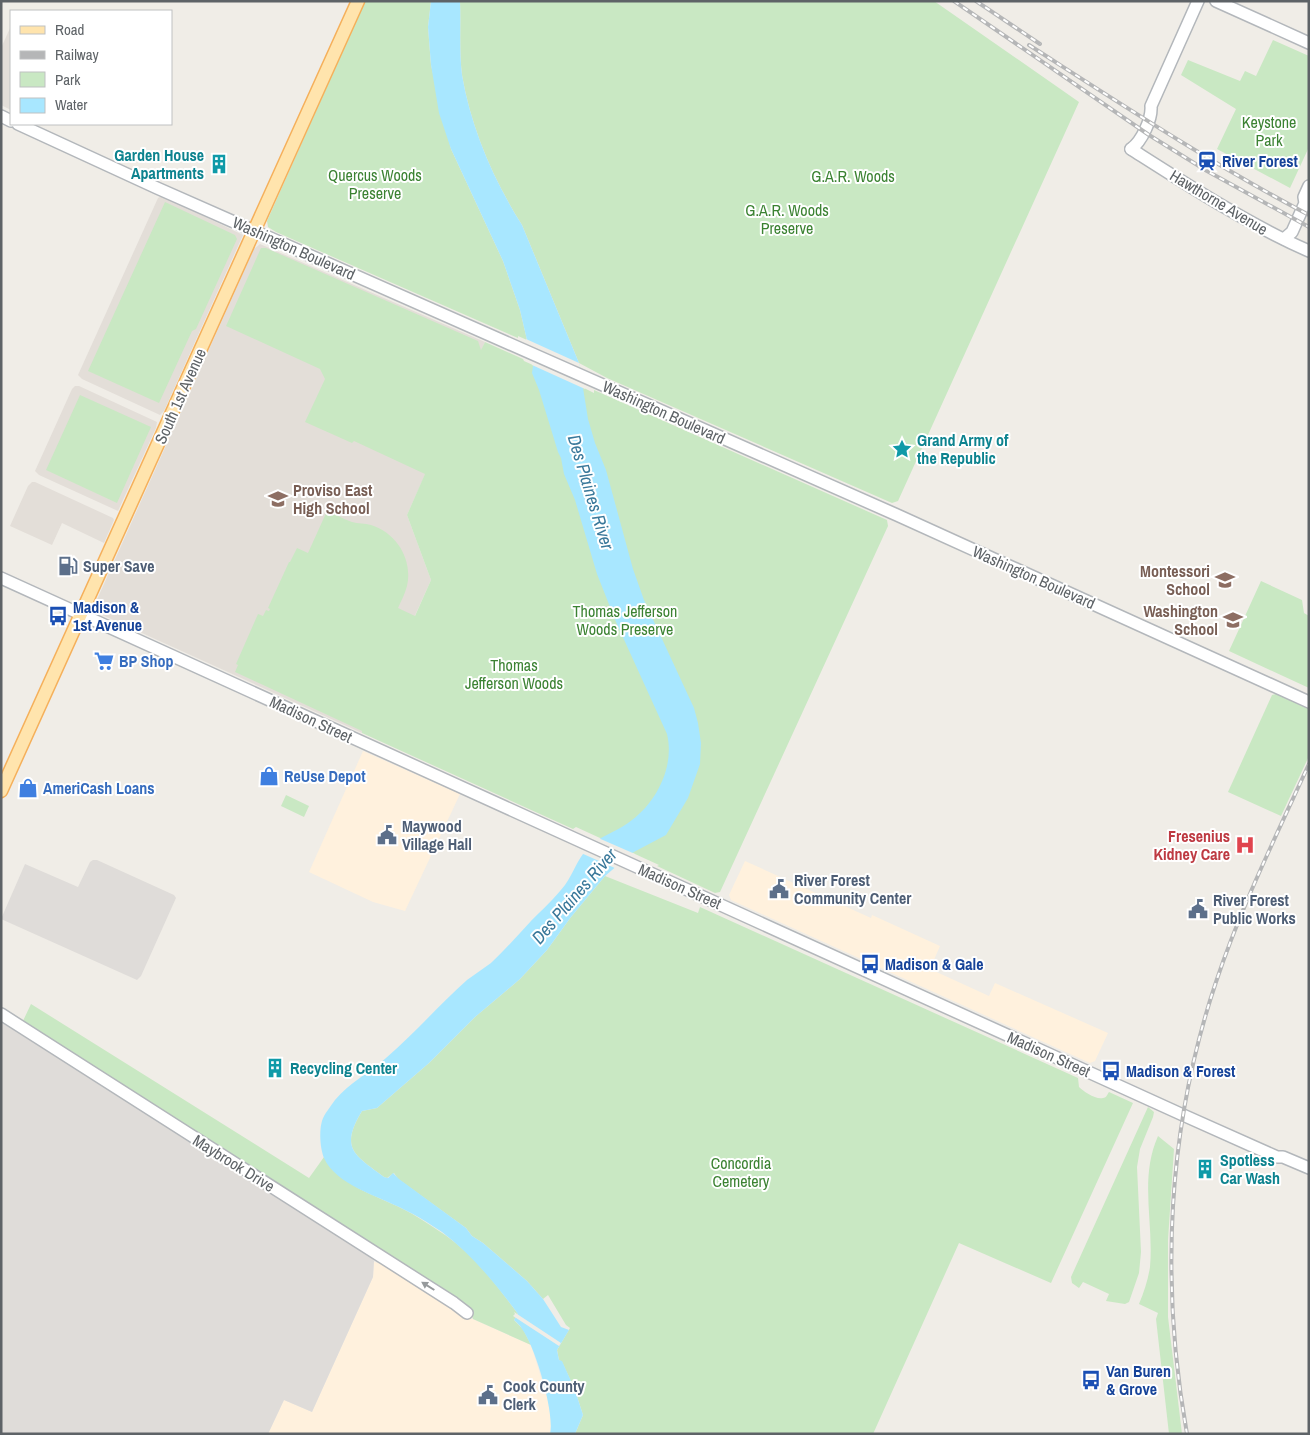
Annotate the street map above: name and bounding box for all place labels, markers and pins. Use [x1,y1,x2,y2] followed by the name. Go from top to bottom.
[114,144,204,184] place label: Garden House Apartments
[1196,150,1218,172] station icon: River Forest
[1222,150,1299,172] place label: River Forest
[208,153,230,175] building icon: Garden House Apartments
[917,429,1009,469] place label: Grand Army of the Republic
[891,438,913,460] place icon: Grand Army of the Republic
[293,479,373,519] place label: Proviso East High School
[267,488,289,510] school or university icon: Proviso East High School
[57,555,79,577] fuel station icon: Super Save
[83,555,154,577] place label: Super Save
[1140,560,1210,600] place label: Montessori School
[1214,569,1236,591] school or university icon: Montessori School
[73,596,142,636] place label: Madison & 1st Avenue
[1143,600,1218,640] place label: Washington School
[47,605,69,627] bus stop icon: Madison & 1st Avenue
[1222,609,1244,631] school or university icon: Washington School
[93,650,115,672] supermarket icon: BP Shop
[119,650,173,672] place label: BP Shop
[258,765,280,787] shop icon: ReUse Depot
[284,765,366,787] place label: ReUse Depot
[17,777,39,799] shop icon: AmeriCash Loans
[43,777,155,799] place label: AmeriCash Loans
[402,815,472,855] place label: Maywood Village Hall
[376,824,398,846] public building icon: Maywood Village Hall
[1153,825,1230,865] place label: Fresenius Kidney Care
[1234,834,1256,856] hospital icon: Fresenius Kidney Care
[794,869,912,909] place label: River Forest Community Center
[768,878,790,900] public building icon: River Forest Community Center
[1213,889,1296,929] place label: River Forest Public Works
[1187,898,1209,920] public building icon: River Forest Public Works
[859,953,881,975] bus stop icon: Madison & Gale
[885,953,983,975] place label: Madison & Gale
[264,1057,286,1079] building icon: Recycling Center
[290,1057,398,1079] place label: Recycling Center
[1100,1060,1122,1082] bus stop icon: Madison & Forest
[1126,1060,1236,1082] place label: Madison & Forest
[1220,1149,1280,1189] place label: Spotless Car Wash
[1194,1158,1216,1180] building icon: Spotless Car Wash
[1106,1360,1171,1400] place label: Van Buren & Grove
[1080,1369,1102,1391] bus stop icon: Van Buren & Grove
[503,1375,585,1415] place label: Cook County Clerk
[477,1384,499,1406] public building icon: Cook County Clerk

